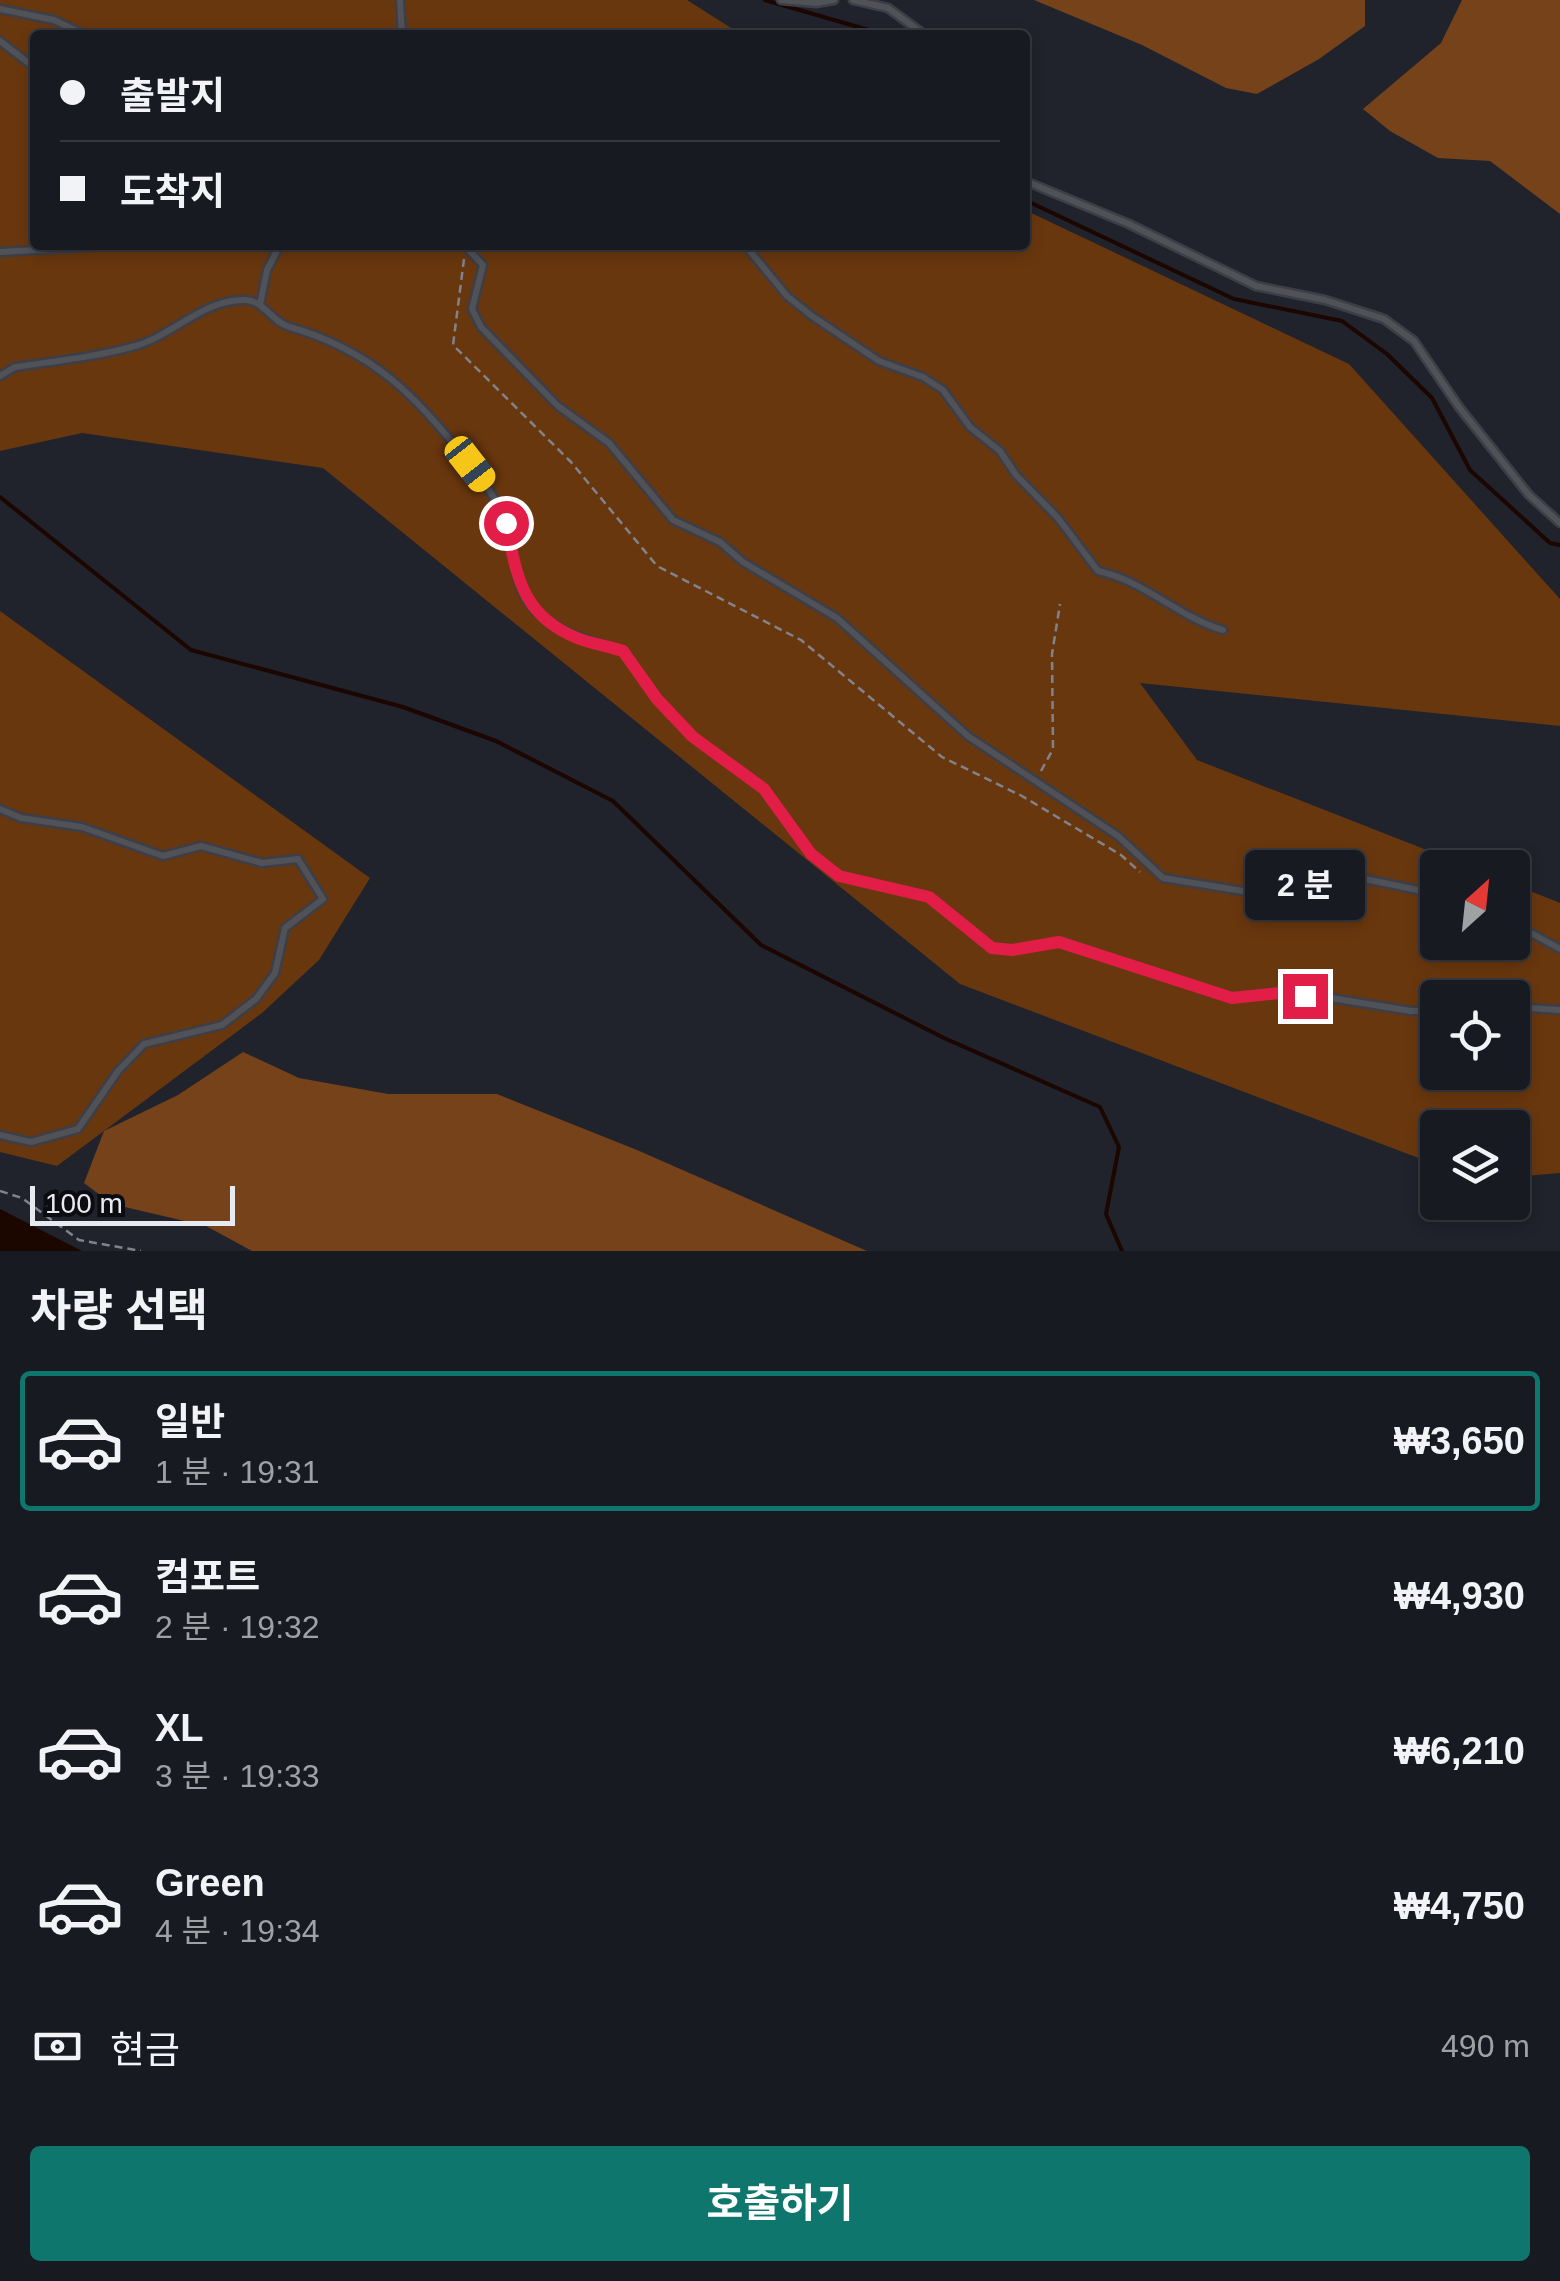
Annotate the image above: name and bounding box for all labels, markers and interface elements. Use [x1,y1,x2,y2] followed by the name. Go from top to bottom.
[120,75,225,117] text: 출발지
[120,171,225,213] text: 도착지
[440,431,500,497] car
[484,501,529,546] route start
[1420,850,1530,960] north arrow
[1420,850,1530,1220] map controls
[1245,851,1365,921] callout: 2 분
[1277,867,1333,903] text: 2 분
[1283,974,1328,1019] route end
[1420,980,1530,1090] button: locate
[1420,1110,1530,1220] button: layers
[30,1181,235,1226] scale bar
[45,1188,123,1219] text: 100 m
[30,1285,208,1336] text: 차량 선택
[35,1396,125,1486] icon: car
[155,1401,225,1443] text: 일반
[1394,1420,1525,1462] text: ₩3,650
[155,1454,320,1490] text: 1 분 · 19:31
[35,1551,125,1641] icon: car
[155,1556,260,1598] text: 컴포트
[1394,1575,1525,1617] text: ₩4,930
[155,1609,320,1645] text: 2 분 · 19:32
[35,1706,125,1796] icon: car
[155,1707,204,1749] text: XL
[1394,1730,1525,1772] text: ₩6,210
[155,1758,320,1794] text: 3 분 · 19:33
[35,1861,125,1951] icon: car
[155,1862,265,1904] text: Green
[1394,1885,1525,1927] text: ₩4,750
[155,1913,320,1949] text: 4 분 · 19:34
[30,2019,85,2074] icon: cash
[1441,2028,1530,2064] text: 490 m
[110,2029,180,2071] text: 현금
[30,2146,1530,2261] button: 호출하기

